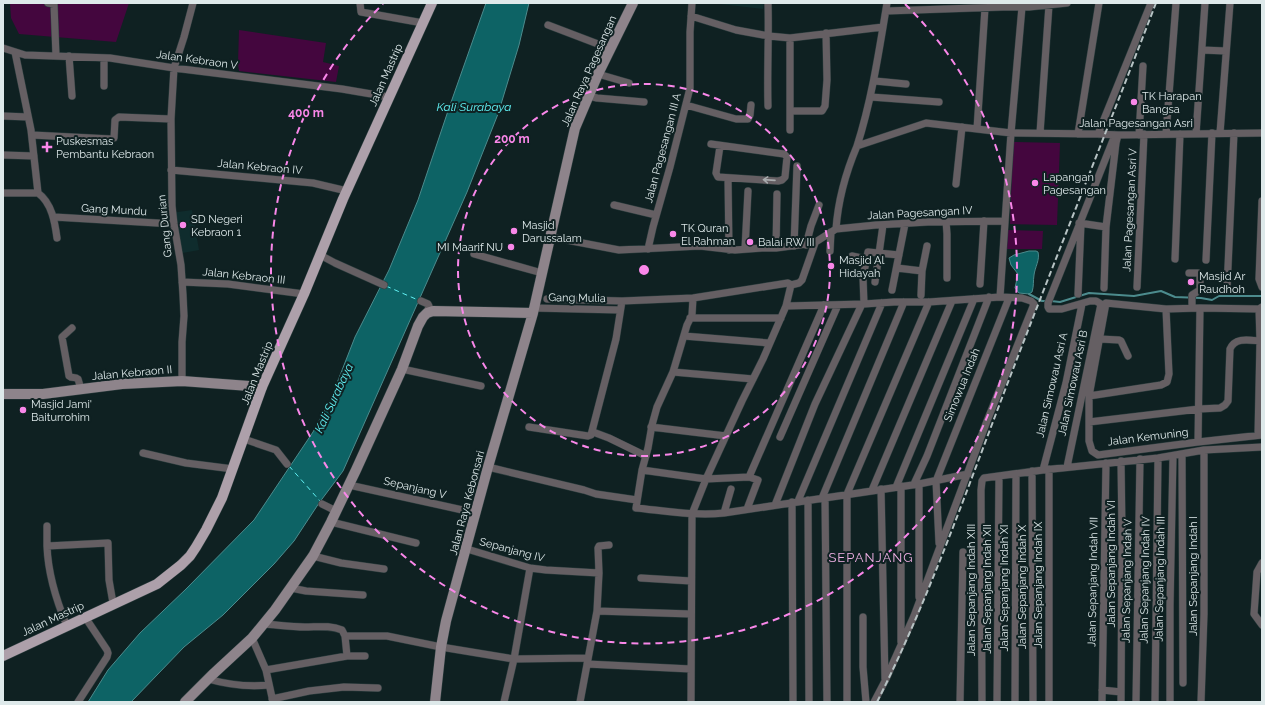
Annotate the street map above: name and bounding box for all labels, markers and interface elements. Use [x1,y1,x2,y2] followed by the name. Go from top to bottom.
[559,14,619,128] street label: Jalan Raya Pagesangan
[366,42,406,108] street label: Jalan Mastrip
[155,48,239,72] street label: Jalan Kebraon V
[1142,90,1202,116] place label: TK Harapan Bangsa
[642,91,684,204] street label: Jalan Pagesangan III A
[1129,97,1139,107] marker: TK Harapan Bangsa
[436,100,512,114] water label: Kali Surabaya
[288,106,324,120] text: 400 m
[1079,117,1193,130] street label: Jalan Pagesangan Asri
[494,132,530,146] text: 200 m
[56,135,154,161] place label: Puskesmas Pembantu Kebraon
[41,141,53,153] marker: Puskesmas Pembantu Kebraon
[1120,147,1140,272] street label: Jalan Pagesangan Asri V
[217,157,304,177] street label: Jalan Kebraon IV
[1043,171,1106,197] place label: Lapangan Pagesangan
[763,177,776,184] one-way arrow
[1030,178,1040,188] marker: Lapangan Pagesangan
[155,194,175,258] street label: Gang Durian
[81,202,147,218] street label: Gang Mundu
[867,204,973,222] street label: Jalan Pagesangan IV
[191,213,243,239] place label: SD Negeri Kebraon 1
[522,219,582,245] place label: Masjid Darussalam
[178,220,188,230] marker: SD Negeri Kebraon 1
[681,222,735,248] place label: TK Quran El Rahman
[509,226,519,236] marker: Masjid Darussalam
[668,229,678,239] marker: TK Quran El Rahman
[758,236,815,249] place label: Balai RW III
[745,237,755,247] marker: Balai RW III
[437,241,503,254] place label: MI Maarif NU
[506,242,516,252] marker: MI Maarif NU
[839,254,885,280] place label: Masjid Al Hidayah
[826,261,836,271] marker: Masjid Al Hidayah
[637,263,651,277] centre of rings
[202,265,286,287] street label: Jalan Kebraon III
[1199,270,1246,296] place label: Masjid Ar Raudhoh
[1186,277,1196,287] marker: Masjid Ar Raudhoh
[548,291,606,305] street label: Gang Mulia
[1055,329,1091,437] street label: Jalan Simowau Asri B
[1034,331,1071,439] street label: Jalan Simowau Asri A
[238,339,276,407] street label: Jalan Mastrip
[941,346,983,424] street label: Simowua Indah
[312,361,356,435] water label: Kali Surabaya
[91,363,173,383] street label: Jalan Kebraon II
[31,398,92,424] place label: Masjid Jami' Baiturrohim
[18,405,28,415] marker: Masjid Jami' Baiturrohim
[1107,426,1189,448] street label: Jalan Kemuning
[447,449,487,557] street label: Jalan Raya Kebonsari
[382,474,448,502] street label: Sepanjang V
[1105,500,1118,628] street label: Jalan Sepanjang Indah VI
[1137,516,1153,644] street label: Jalan Sepanjang Indah IV
[1152,516,1168,642] street label: Jalan Sepanjang Indah III
[1187,516,1200,636] street label: Jalan Sepanjang Indah I
[1085,517,1101,647] street label: Jalan Sepanjang Indah VII
[1119,518,1135,643] street label: Jalan Sepanjang Indah V
[1032,521,1045,649] street label: Jalan Sepanjang Indah IX
[965,524,978,656] street label: Jalan Sepanjang Indah XIII
[981,524,994,654] street label: Jalan Sepanjang Indah XII
[998,525,1011,651] street label: Jalan Sepanjang Indah XI
[1016,525,1029,649] street label: Jalan Sepanjang Indah X
[478,535,547,565] street label: Sepanjang IV
[828,550,914,565] district label: SEPANJANG
[20,599,86,639] street label: Jalan Mastrip

